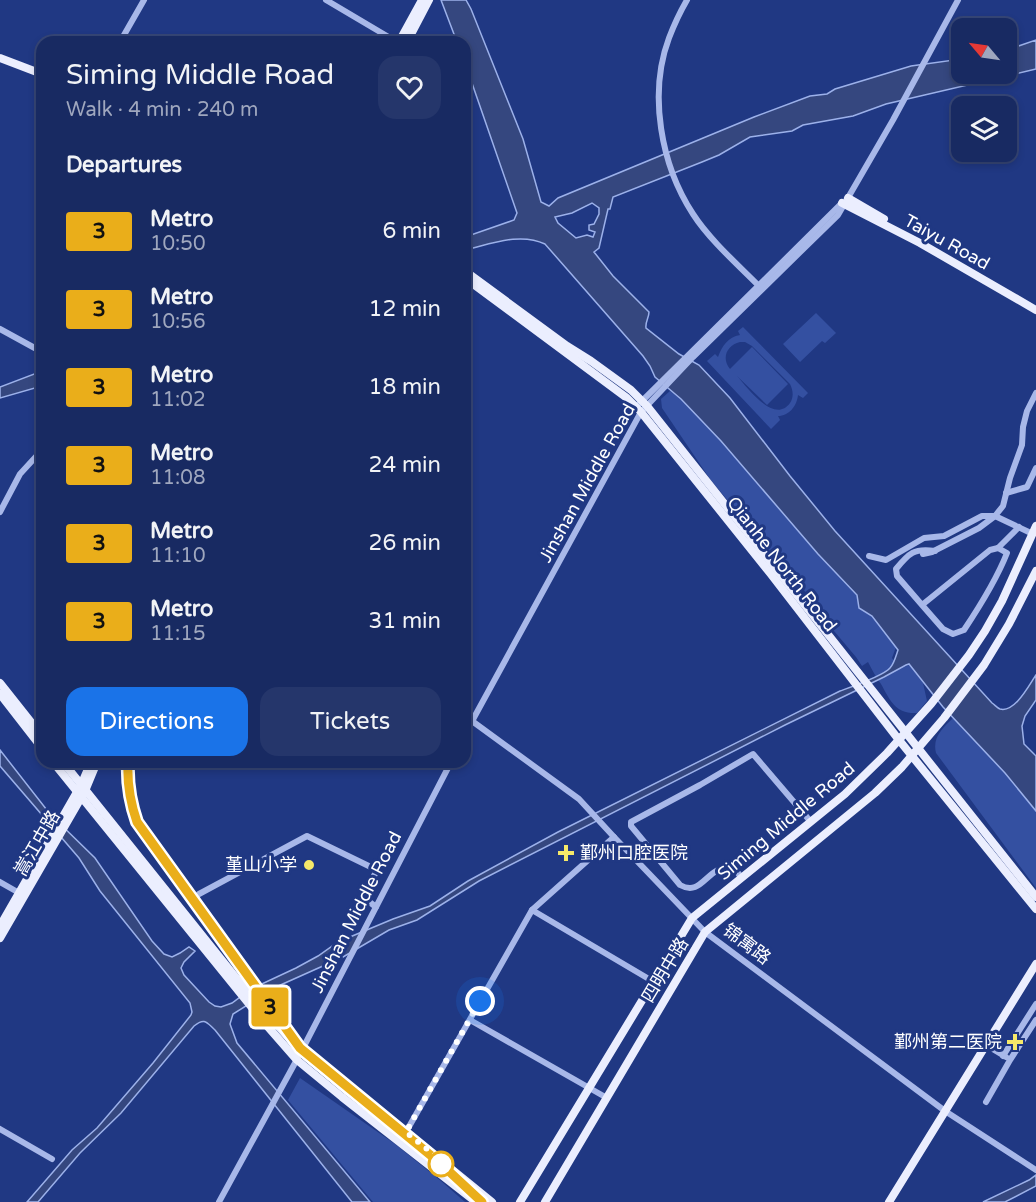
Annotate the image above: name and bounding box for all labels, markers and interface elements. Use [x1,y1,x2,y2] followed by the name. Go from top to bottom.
[951,18,1017,84] north arrow
[951,18,1017,162] map controls
[378,56,441,119] button: heart
[66,58,334,92] text: Siming Middle Road
[951,96,1017,162] button: layers
[66,98,258,122] text: Walk · 4 min · 240 m
[66,152,182,178] text: Departures
[150,206,213,232] text: Metro
[900,209,994,275] street label: Taiyu Road
[382,218,441,244] text: 6 min
[92,219,106,244] text: 3
[150,232,205,256] text: 10:50
[150,284,213,310] text: Metro
[369,296,441,322] text: 12 min
[92,297,106,322] text: 3
[150,310,205,334] text: 10:56
[150,362,213,388] text: Metro
[369,374,441,400] text: 18 min
[92,375,106,400] text: 3
[150,388,205,412] text: 11:02
[534,400,640,566] street label: Jinshan Middle Road
[150,440,213,466] text: Metro
[369,452,441,478] text: 24 min
[92,453,106,478] text: 3
[150,466,205,490] text: 11:08
[722,492,842,636] street label: Qianhe North Road
[150,518,213,544] text: Metro
[369,530,441,556] text: 26 min
[92,531,106,556] text: 3
[150,544,205,568] text: 11:10
[150,596,213,622] text: Metro
[369,608,441,634] text: 31 min
[92,609,106,634] text: 3
[150,622,205,646] text: 11:15
[66,687,248,756] button: Directions
[260,687,441,756] button: Tickets
[713,757,859,885] street label: Siming Middle Road
[9,806,65,880] street label: 嵩江中路
[306,828,406,996] street label: Jinshan Middle Road
[580,842,688,864] place label: 鄞州口腔医院
[557,844,575,862] marker: 鄞州口腔医院
[225,854,297,876] place label: 堇山小学
[302,858,316,872] marker: 堇山小学
[719,919,775,969] street label: 锦寓路
[637,933,693,1007] street label: 四明中路
[465,986,495,1016] your location
[250,988,290,1026] line badge: 3
[263,995,277,1020] text: 3
[894,1031,1002,1053] place label: 鄞州第二医院
[1006,1033,1024,1051] marker: 鄞州第二医院
[428,1151,454,1177] unlabelled marker

